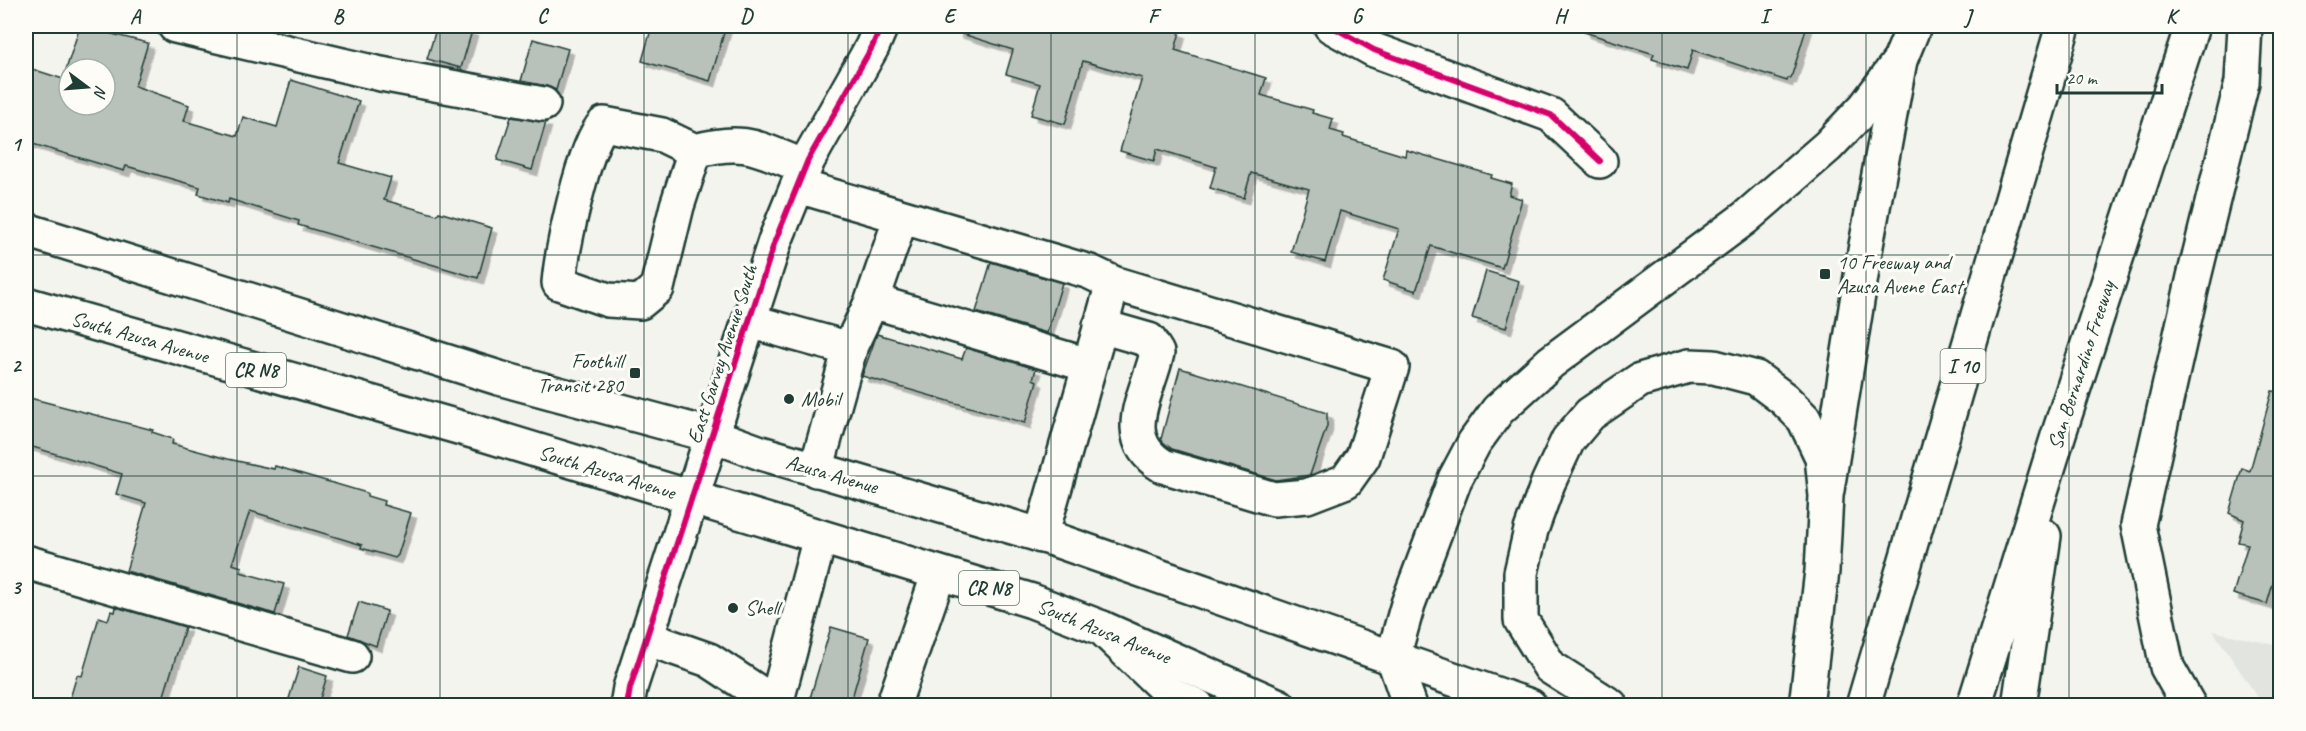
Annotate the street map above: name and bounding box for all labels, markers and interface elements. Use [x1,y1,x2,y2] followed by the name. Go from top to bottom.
[130,4,142,29] text: A
[333,4,345,29] text: B
[537,4,549,29] text: C
[740,4,754,29] text: D
[944,4,958,29] text: E
[1148,4,1162,29] text: F
[1352,4,1365,29] text: G
[1554,4,1569,29] text: H
[1760,4,1773,29] text: I
[1963,4,1975,29] text: J
[2166,4,2180,29] text: K
[57,57,117,117] north arrow
[2057,57,2162,95] scale bar
[2066,67,2099,89] text: 20 m
[89,83,111,101] text: N
[12,132,23,157] text: 1
[1837,249,1965,299] place label: 10 Freeway and Azusa Avene East
[681,260,764,447] street label: East Garvey Avenue South
[1818,267,1832,281] marker: 10 Freeway and Azusa Avene East
[2042,276,2121,453] street label: San Bernardino Freeway
[68,305,214,370] street label: South Azusa Avenue
[538,348,626,398] place label: Foothill Transit 280
[1940,349,1986,383] road number: I 10
[12,353,23,378] text: 2
[226,353,286,387] road number: CR N8
[628,366,642,380] marker: Foothill Transit 280
[801,386,844,412] place label: Mobil
[782,392,796,406] marker: Mobil
[536,439,681,506] street label: South Azusa Avenue
[783,449,882,500] street label: Azusa Avenue
[959,571,1019,605] road number: CR N8
[12,575,23,600] text: 3
[1034,592,1176,670] street label: South Azusa Avenue
[745,595,783,621] place label: Shell
[726,601,740,615] marker: Shell

